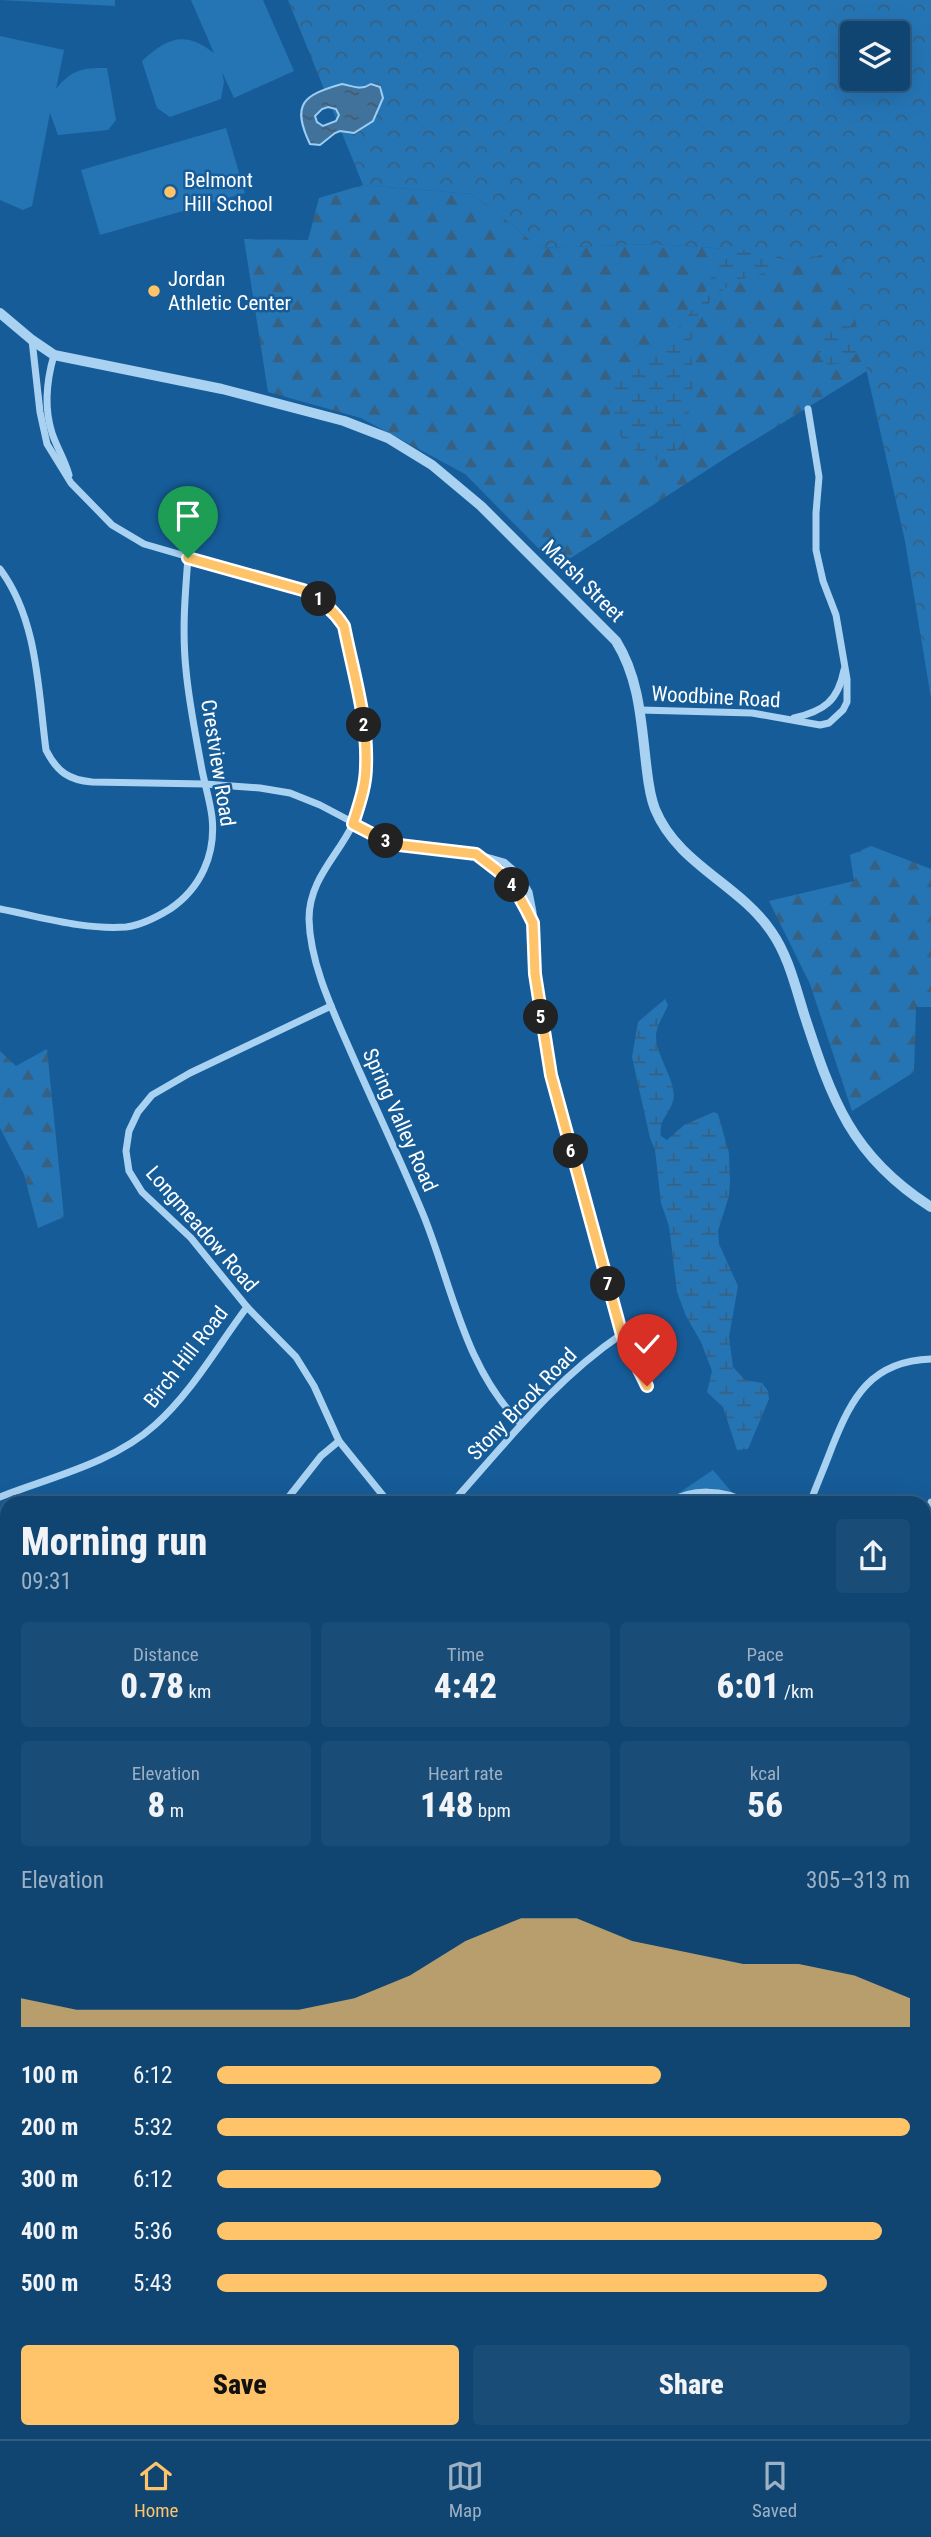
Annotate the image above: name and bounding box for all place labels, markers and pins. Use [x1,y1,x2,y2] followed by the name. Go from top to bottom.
[184,168,273,216] place label: Belmont Hill School
[162,184,178,200] marker: Belmont Hill School
[168,267,291,315] place label: Jordan Athletic Center
[146,283,162,299] marker: Jordan Athletic Center
[158,486,218,558] pin
[302,582,336,616] pin: 1
[346,708,382,742] pin: 2
[368,824,404,858] pin: 3
[494,868,530,903] pin: 4
[524,1000,558,1034] pin: 5
[554,1134,588,1168] pin: 6
[590,1266,626,1302] pin: 7
[617,1314,677,1386] pin

